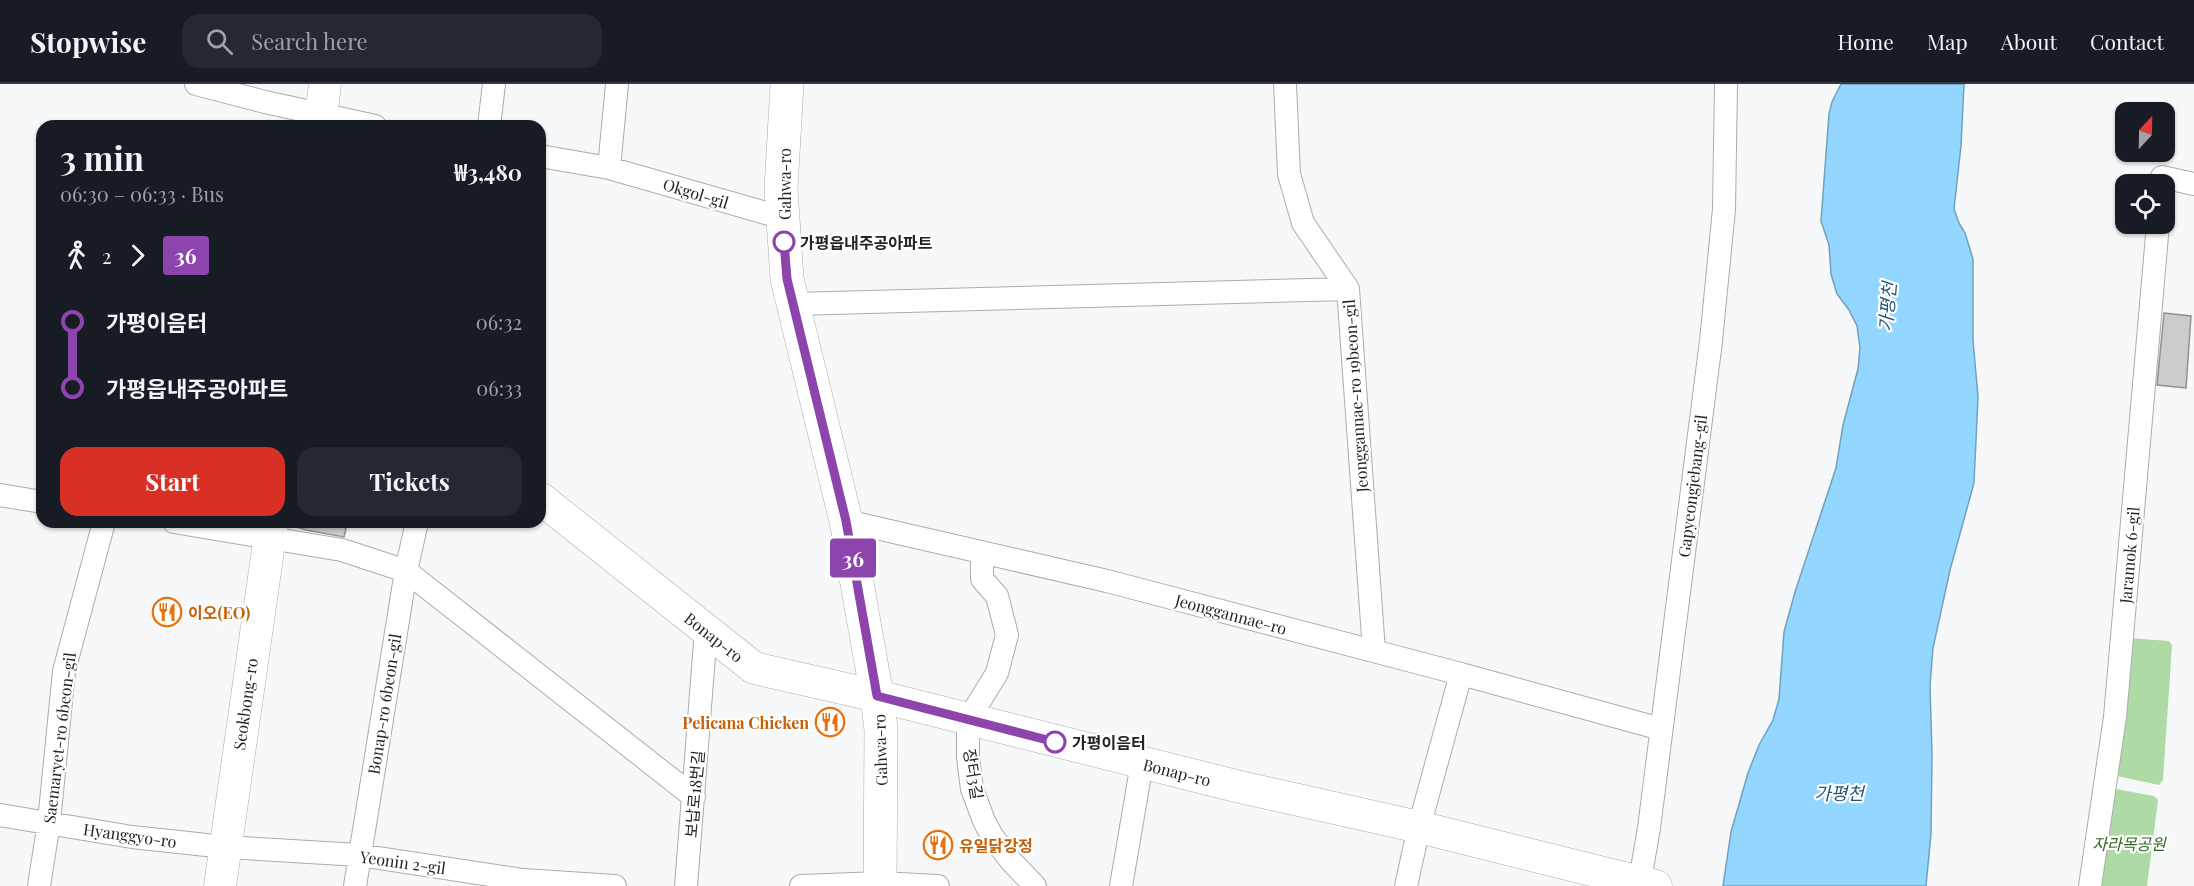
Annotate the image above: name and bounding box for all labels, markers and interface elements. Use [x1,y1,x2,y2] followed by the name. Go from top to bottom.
[182,14,602,68] search box
[30,23,146,60] text: Stopwise
[203,25,236,58] icon: search
[251,26,368,56] text: Search here
[1838,27,1894,55] text: Home
[1927,27,1968,55] text: Map
[2001,27,2057,55] text: About
[2090,27,2164,55] text: Contact
[2115,102,2175,162] north arrow
[2115,102,2175,234] map controls
[60,135,144,179] text: 3 min
[774,148,795,220] street label: Gahwa-ro
[454,157,522,187] text: ₩3,480
[661,173,732,213] street label: Okgol-gil
[2115,174,2175,234] button: locate
[60,180,224,207] text: 06:30 – 06:33 · Bus
[773,231,795,253] marker: 가평읍내주공아파트
[800,232,933,253] place label: 가평읍내주공아파트
[60,239,93,272] icon: walk
[121,239,154,272] icon: forward
[175,241,197,269] text: 36
[102,242,112,269] text: 2
[1873,279,1901,333] water label: 가평천
[1338,298,1372,494] street label: Jeonggannae-ro 19beon-gil
[106,307,207,337] text: 가평이음터
[476,308,522,335] text: 06:32
[106,373,288,403] text: 가평읍내주공아파트
[476,374,522,401] text: 06:33
[1673,413,1711,559] street label: Gapyeongjebang-gil
[60,447,285,516] button: Start
[297,447,522,516] button: Tickets
[2114,505,2144,605] street label: Jaramok 6-gil
[826,538,880,578] line badge: 36
[842,544,864,572] text: 36
[1172,589,1289,639] street label: Jeonggannae-ro
[151,596,183,628] restaurant icon: 이오(EO)
[188,602,250,623] place label: 이오(EO)
[680,607,748,667] street label: Bonap-ro
[362,632,406,776] street label: Bonap-ro 6beon-gil
[38,651,80,825] street label: Saemaryet-ro 6beon-gil
[228,656,262,751] street label: Seokbong-ro
[814,706,846,738] restaurant icon: Pelicana Chicken
[682,712,809,733] place label: Pelicana Chicken
[868,713,892,786] street label: Gahwa-ro
[1044,731,1066,753] marker: 가평이음터
[1072,732,1146,753] place label: 가평이음터
[960,747,988,801] street label: 장터3길
[680,749,708,839] street label: 보납로18번길
[1141,753,1213,791] street label: Bonap-ro
[1814,781,1866,805] water label: 가평천
[82,818,178,852] street label: Hyanggyo-ro
[922,829,954,861] restaurant icon: 유일닭강정
[2092,833,2167,854] park label: 자라목공원
[959,835,1033,856] place label: 유일닭강정
[358,845,448,878] street label: Yeonin 2-gil

